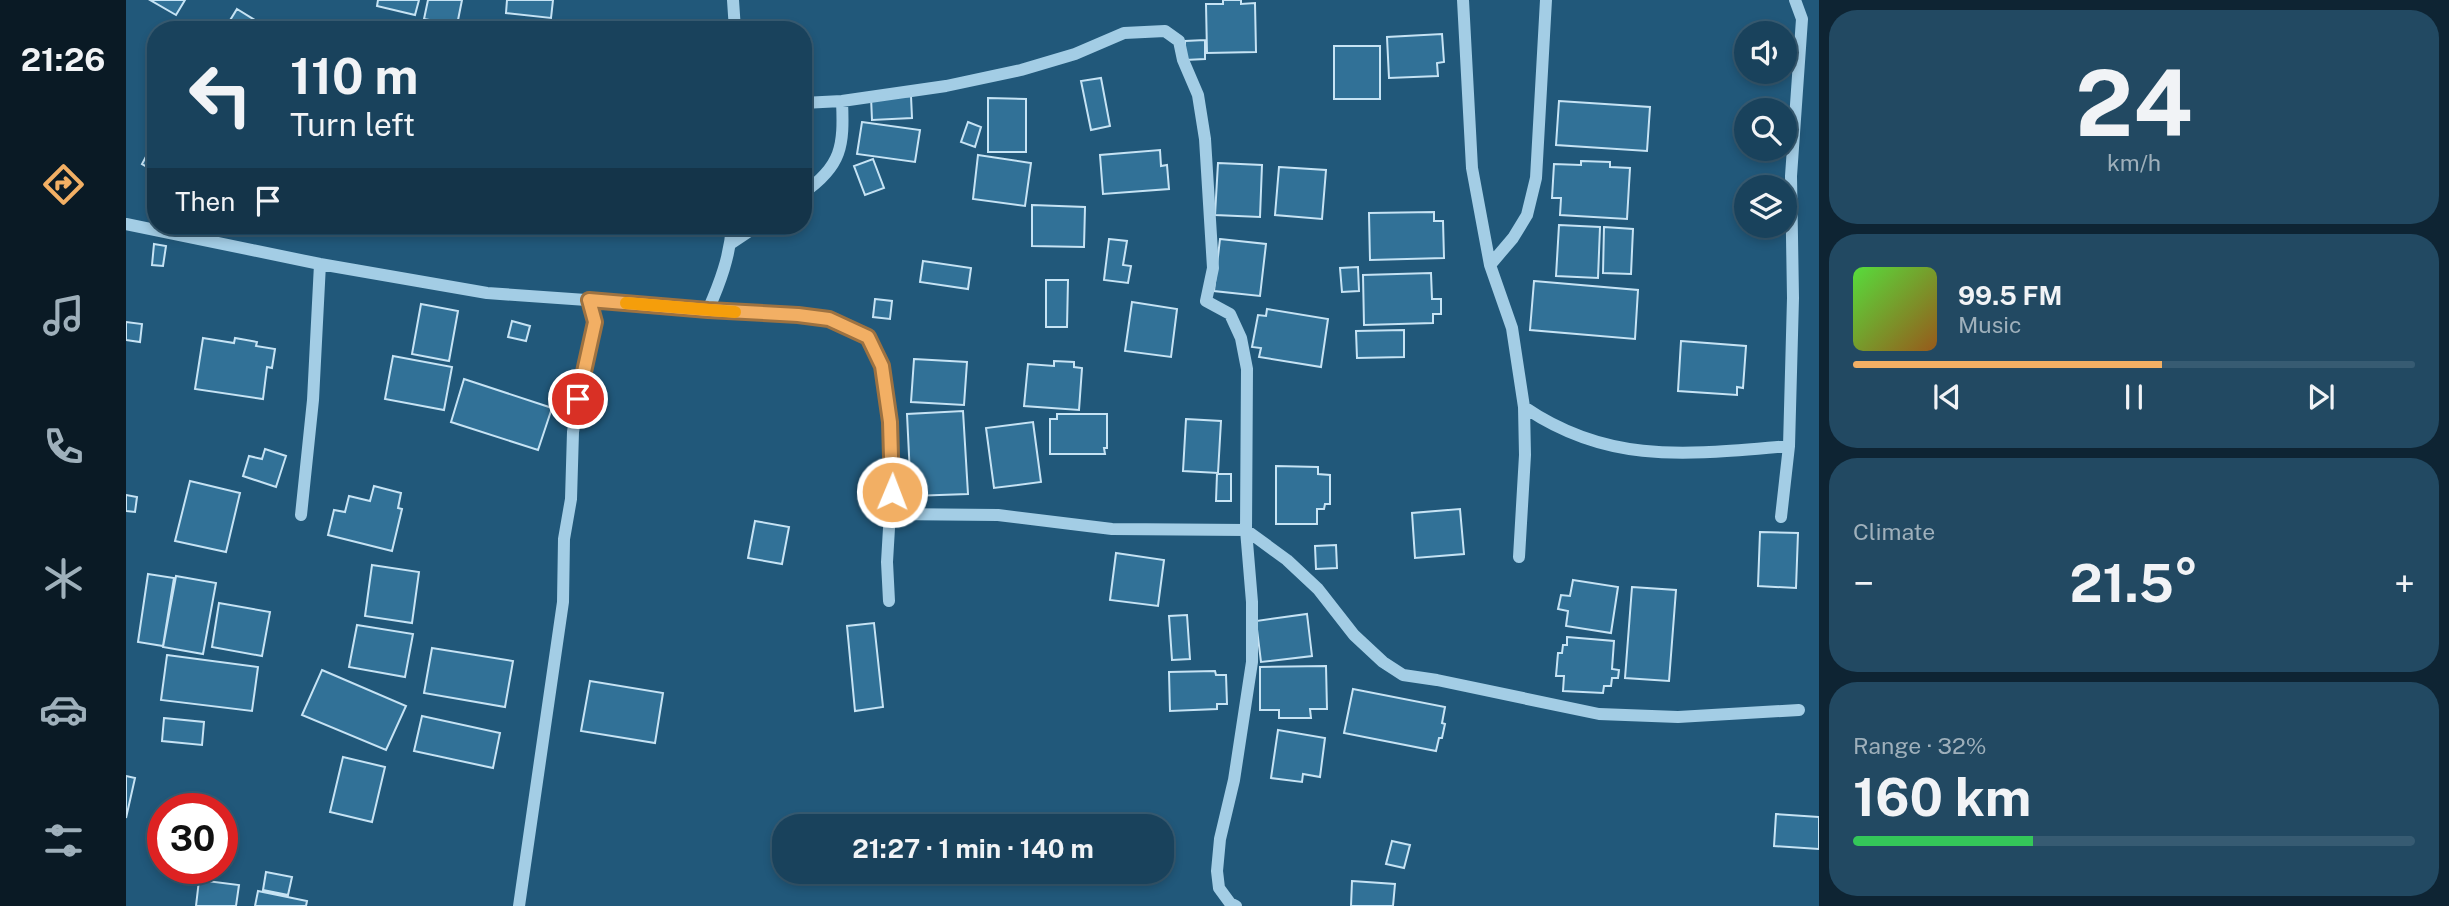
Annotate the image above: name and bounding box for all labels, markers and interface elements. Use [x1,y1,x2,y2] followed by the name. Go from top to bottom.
[1734,21,1797,238] map controls
[1734,21,1797,84] button: sound
[21,41,105,78] text: 21:26
[290,47,418,105] text: 110 m
[175,49,266,140] icon: left
[2075,50,2193,156] text: 24
[1734,98,1797,161] button: search
[290,106,415,143] text: Turn left
[2107,149,2161,176] text: km/h
[39,160,88,209] icon: directions
[1734,175,1797,238] button: layers
[249,182,287,220] icon: arrive
[175,186,235,217] text: Then
[1958,280,2062,311] text: 99.5 FM
[39,291,88,340] icon: music
[1958,311,2022,338] text: Music
[548,369,608,429] pin
[1928,378,1966,416] icon: previous
[2115,378,2153,416] icon: pause
[2302,378,2340,416] icon: next
[559,380,597,418] icon: arrive
[39,422,88,471] icon: phone
[855,455,929,529] position arrow
[1853,518,1935,545] text: Climate
[2069,553,2199,614] text: 21.5°
[39,554,88,603] icon: climate
[1853,561,1874,606] text: −
[2394,561,2415,606] text: +
[39,685,88,734] icon: car
[1853,732,1986,759] text: Range · 32%
[1853,767,2031,828] text: 160 km
[147,793,238,884] speed limit sign: 30
[39,816,88,865] icon: filters
[852,833,1094,864] text: 21:27 · 1 min · 140 m

